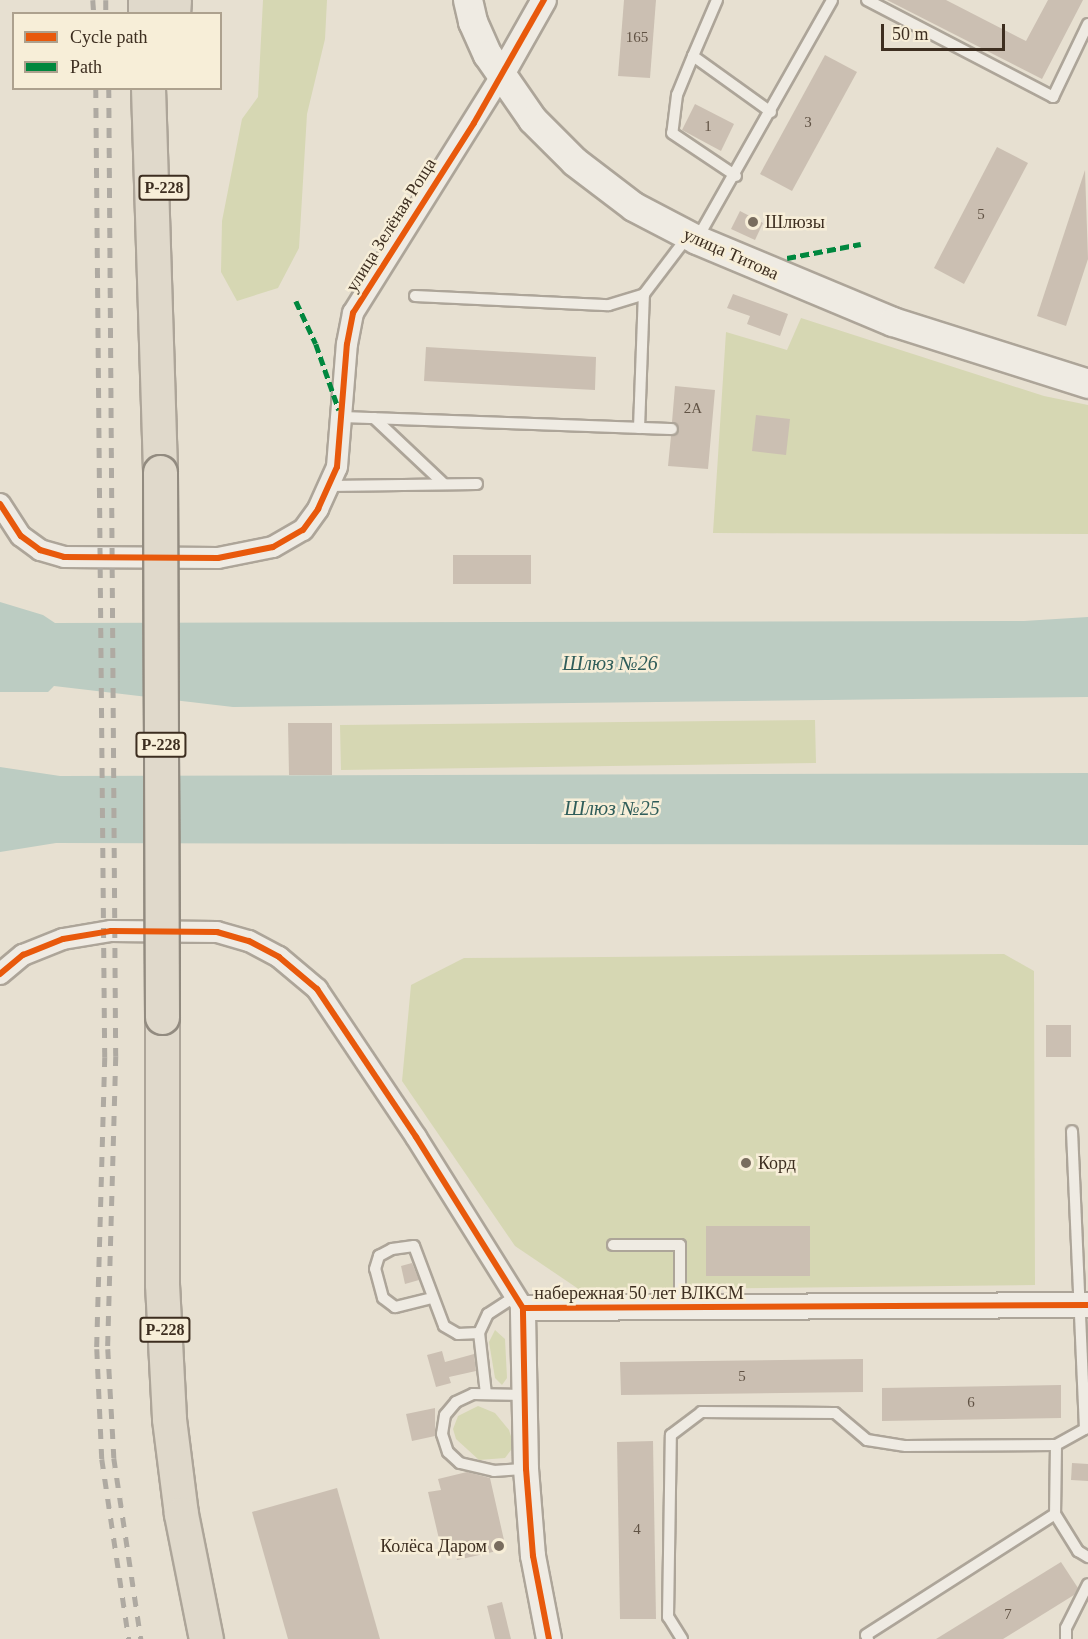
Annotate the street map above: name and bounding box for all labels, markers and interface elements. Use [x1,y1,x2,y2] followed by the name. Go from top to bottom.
[12,12,222,90] legend
[884,12,1008,50] scale bar
[892,24,929,44] text: 50 m
[70,27,147,47] text: Cycle path
[626,29,648,47] house number: 165
[70,57,102,77] text: Path
[804,114,812,132] house number: 3
[704,118,712,136] house number: 1
[341,154,441,296] street label: улица Зелёная Роща
[137,175,191,201] road number: Р-228
[977,206,985,224] house number: 5
[765,211,825,233] place label: Шлюзы
[746,215,760,229] marker: Шлюзы
[680,223,782,285] street label: улица Титова
[684,400,702,418] house number: 2А
[562,651,658,675] water label: Шлюз №26
[134,732,188,758] road number: Р-228
[564,796,660,820] water label: Шлюз №25
[758,1152,796,1174] place label: Корд
[739,1156,753,1170] marker: Корд
[534,1282,744,1304] street label: набережная 50 лет ВЛКСМ
[138,1317,192,1343] road number: Р-228
[738,1368,746,1386] house number: 5
[967,1394,975,1412] house number: 6
[633,1521,641,1539] house number: 4
[380,1535,487,1557] place label: Колёса Даром
[492,1539,506,1553] marker: Колёса Даром
[1004,1606,1012,1624] house number: 7

